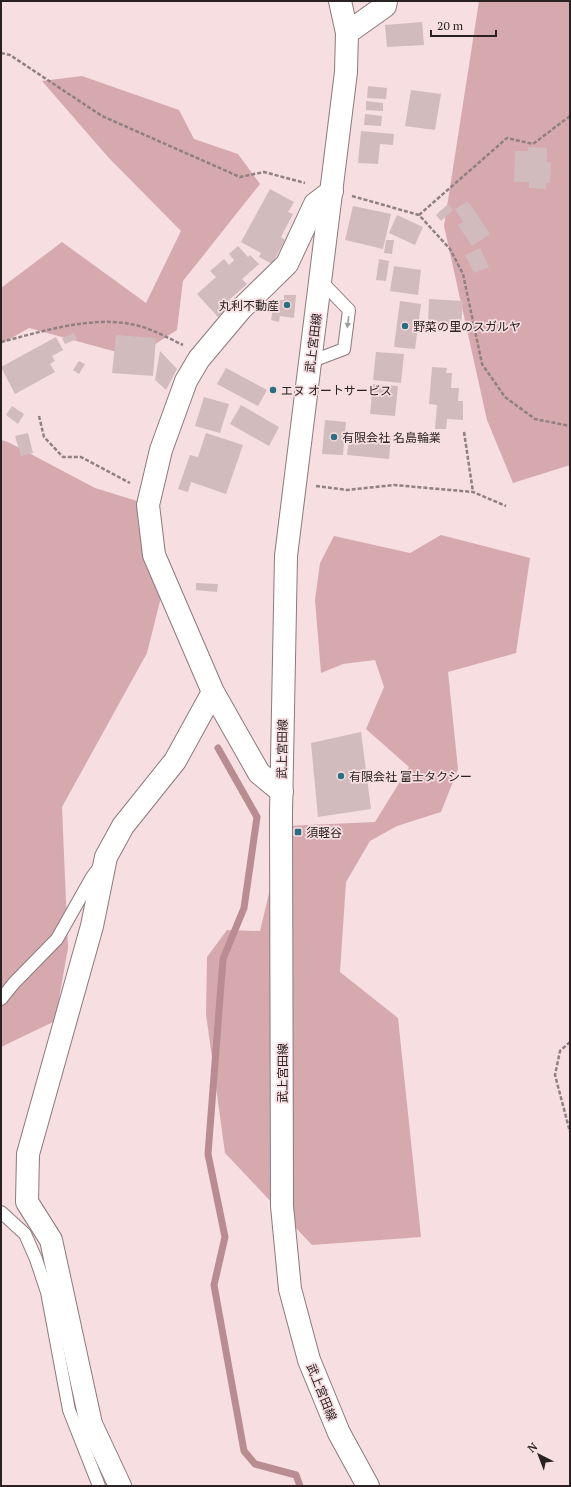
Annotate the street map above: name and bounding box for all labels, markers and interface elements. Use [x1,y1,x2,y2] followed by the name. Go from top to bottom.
[431,12,496,38] scale bar
[437,18,464,33] text: 20 m
[219,298,279,313] place label: 丸利不動産
[282,300,292,310] marker: 丸利不動産
[302,312,324,374] street label: 武上宮田線
[345,316,351,328] one-way arrow
[413,319,521,334] place label: 野菜の里のスガルヤ
[400,321,410,331] marker: 野菜の里のスガルヤ
[281,383,392,398] place label: エヌ オートサービス
[268,385,278,395] marker: エヌ オートサービス
[342,430,441,445] place label: 有限会社 名島輪業
[329,432,339,442] marker: 有限会社 名島輪業
[274,719,290,779] street label: 武上宮田線
[349,769,472,784] place label: 有限会社 富士タクシー
[336,771,346,781] marker: 有限会社 富士タクシー
[306,825,342,840] place label: 須軽谷
[293,827,303,837] marker: 須軽谷
[275,1043,290,1103] street label: 武上宮田線
[304,1361,340,1423] street label: 武上宮田線
[519,1435,559,1475] north arrow
[525,1439,541,1456] text: N

